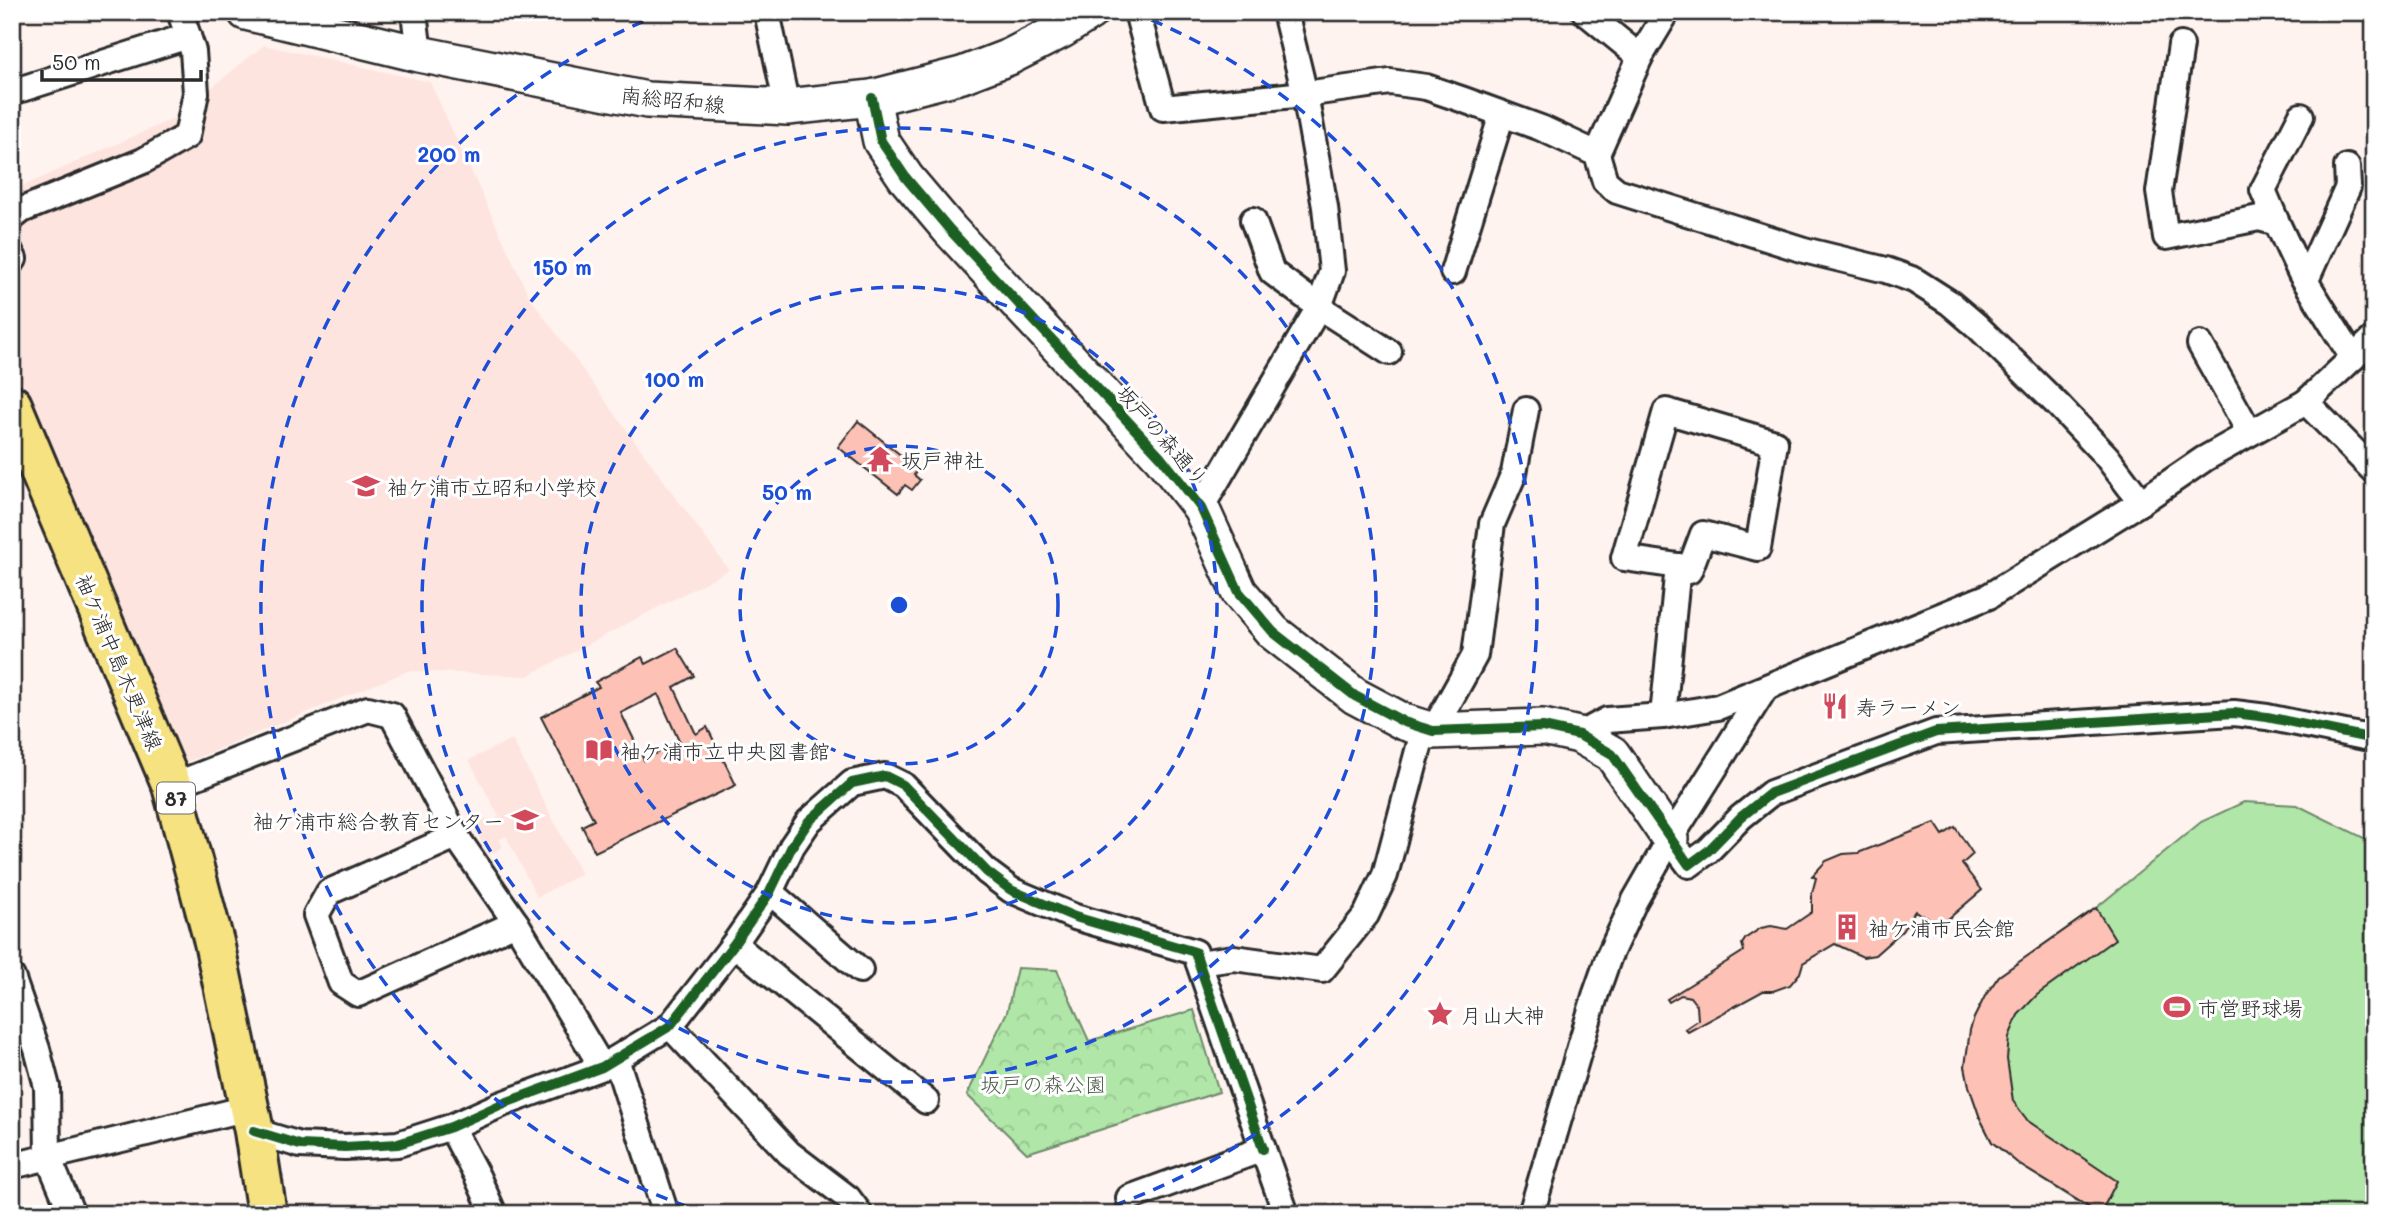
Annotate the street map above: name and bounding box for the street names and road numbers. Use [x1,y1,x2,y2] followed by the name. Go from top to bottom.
[619,80,727,118] street label: 南総昭和線
[1111,379,1215,491] street label: 坂戸の森通り
[71,570,169,754] street label: 袖ケ浦中島木更津線
[157,782,195,814] road number: 87

